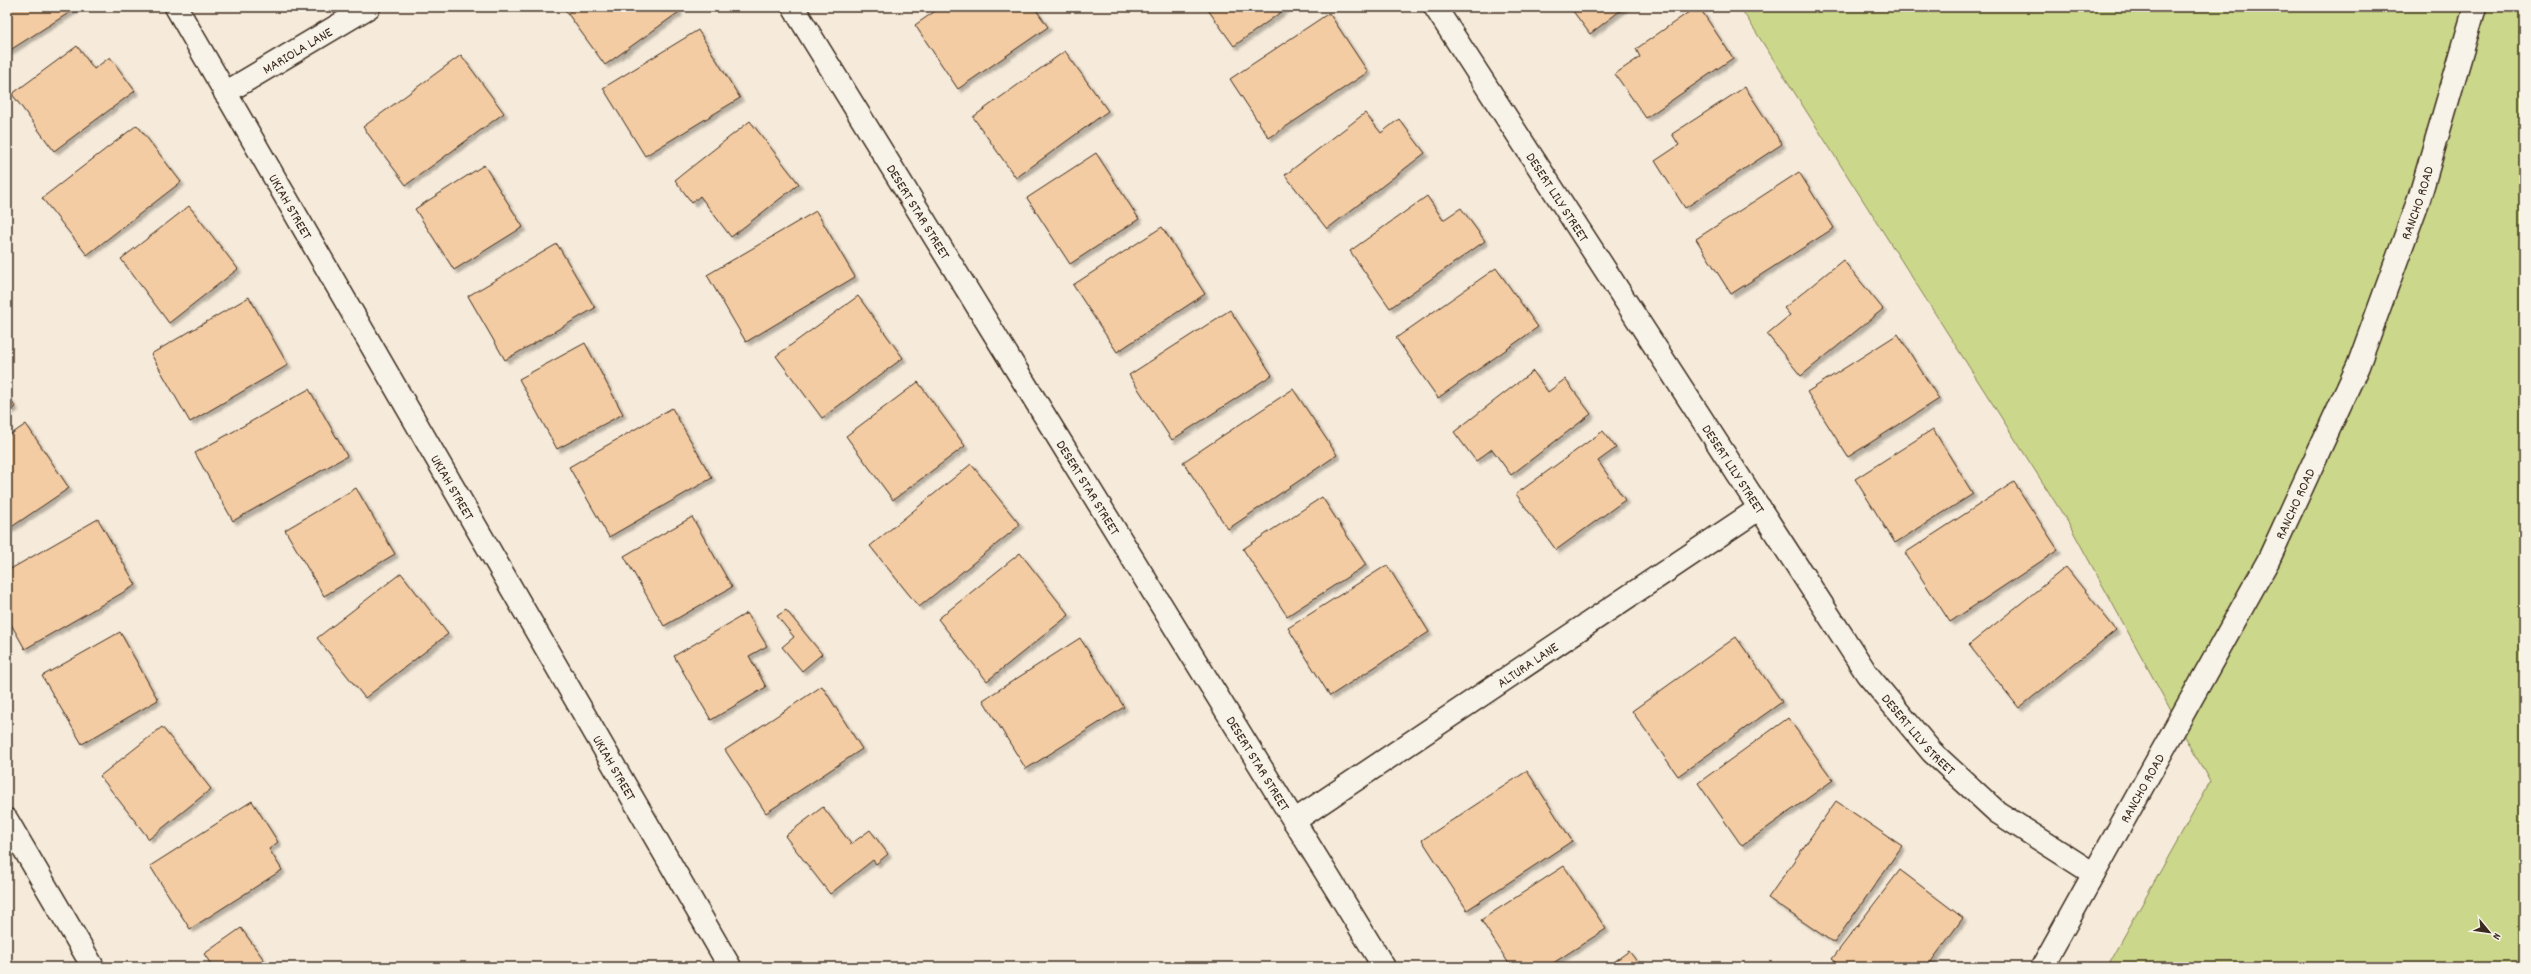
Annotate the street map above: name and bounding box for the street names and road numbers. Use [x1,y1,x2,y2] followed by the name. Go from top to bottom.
[259,23,337,80] street label: MARIOLA LANE
[1520,149,1593,247] street label: DESERT LILY STREET
[880,161,954,264] street label: DESERT STAR STREET
[2397,164,2440,243] street label: RANCHO ROAD
[262,171,316,244] street label: UKIAH STREET
[1696,421,1769,519] street label: DESERT LILY STREET
[1050,437,1124,540] street label: DESERT STAR STREET
[424,451,478,525] street label: UKIAH STREET
[2271,465,2321,543] street label: RANCHO ROAD
[1494,638,1564,694] street label: ALTURA LANE
[1876,690,1959,781] street label: DESERT LILY STREET
[1220,713,1294,816] street label: DESERT STAR STREET
[586,732,640,805] street label: UKIAH STREET
[2116,751,2171,827] street label: RANCHO ROAD

